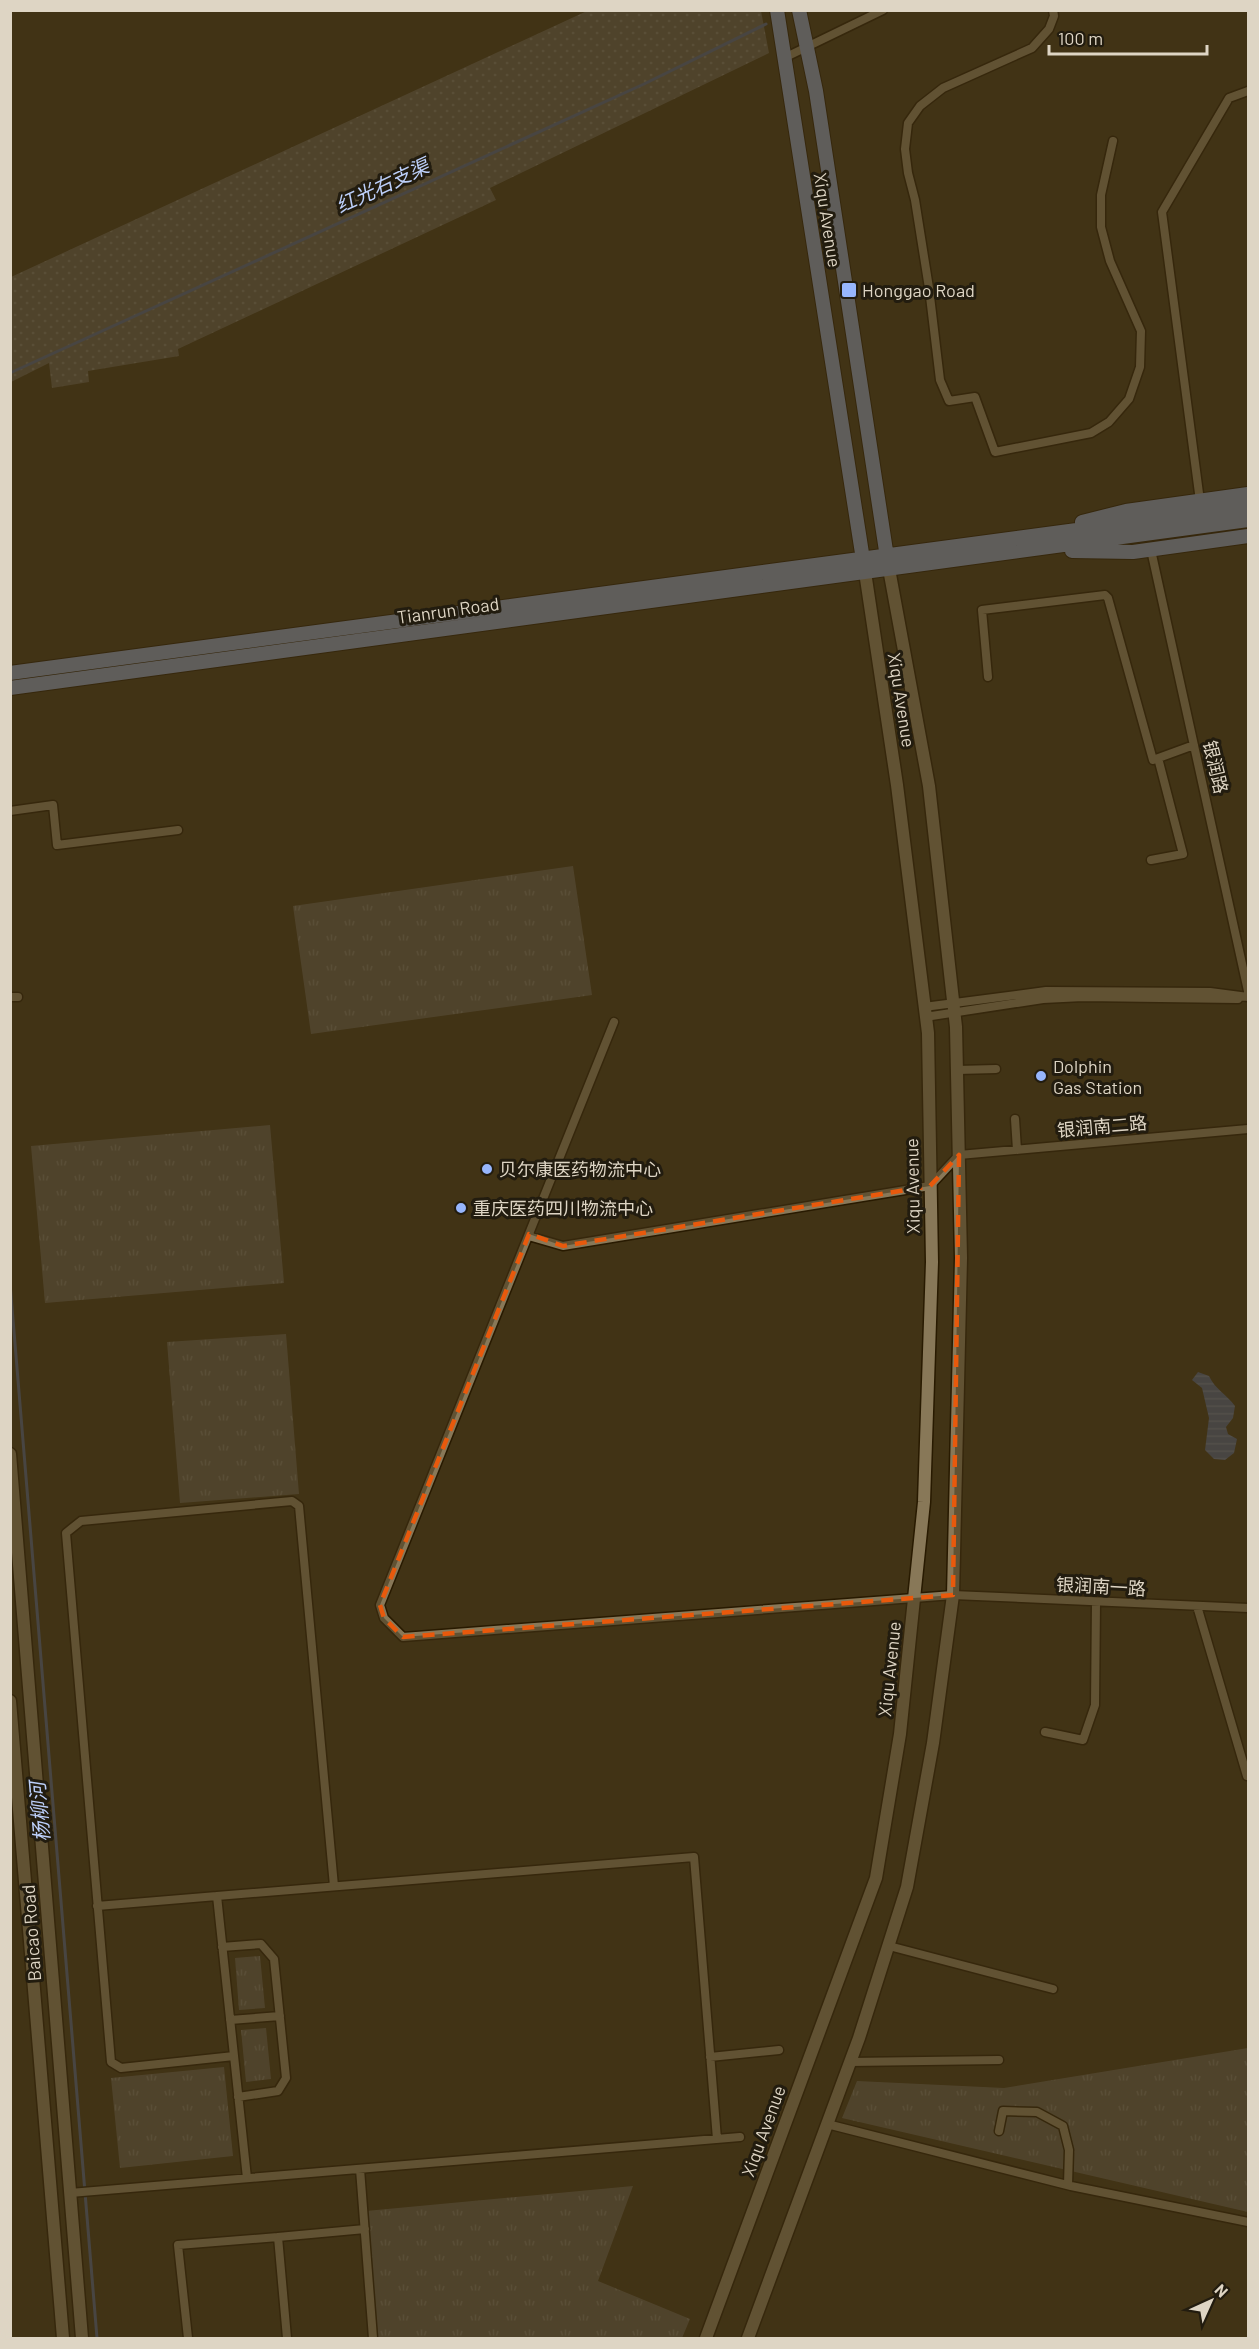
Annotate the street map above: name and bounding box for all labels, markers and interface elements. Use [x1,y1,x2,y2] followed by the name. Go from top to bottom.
[1049,18,1206,56] scale bar
[1058,27,1103,49] text: 100 m
[332,152,435,217] water label: 红光右支渠
[810,171,846,269] street label: Xiqu Avenue
[862,279,975,301] place label: Honggao Road
[840,281,858,299] marker: Honggao Road
[396,592,500,628] street label: Tianrun Road
[884,651,920,749] street label: Xiqu Avenue
[1199,738,1233,796] street label: 银润路
[1053,1055,1142,1098] place label: Dolphin Gas Station
[1034,1069,1048,1083] marker: Dolphin Gas Station
[1056,1111,1148,1141] street label: 银润南二路
[900,1138,924,1234] street label: Xiqu Avenue
[499,1158,661,1180] place label: 贝尔康医药物流中心
[480,1162,494,1176] marker: 贝尔康医药物流中心
[473,1197,653,1219] place label: 重庆医药四川物流中心
[454,1201,468,1215] marker: 重庆医药四川物流中心
[1055,1573,1147,1599] street label: 银润南一路
[873,1620,905,1718] street label: Xiqu Avenue
[24,1777,54,1843] water label: 杨柳河
[17,1884,45,1982] street label: Baicao Road
[736,2082,790,2180] street label: Xiqu Avenue
[1181,2271,1241,2331] north arrow
[1211,2280,1232,2301] text: N

